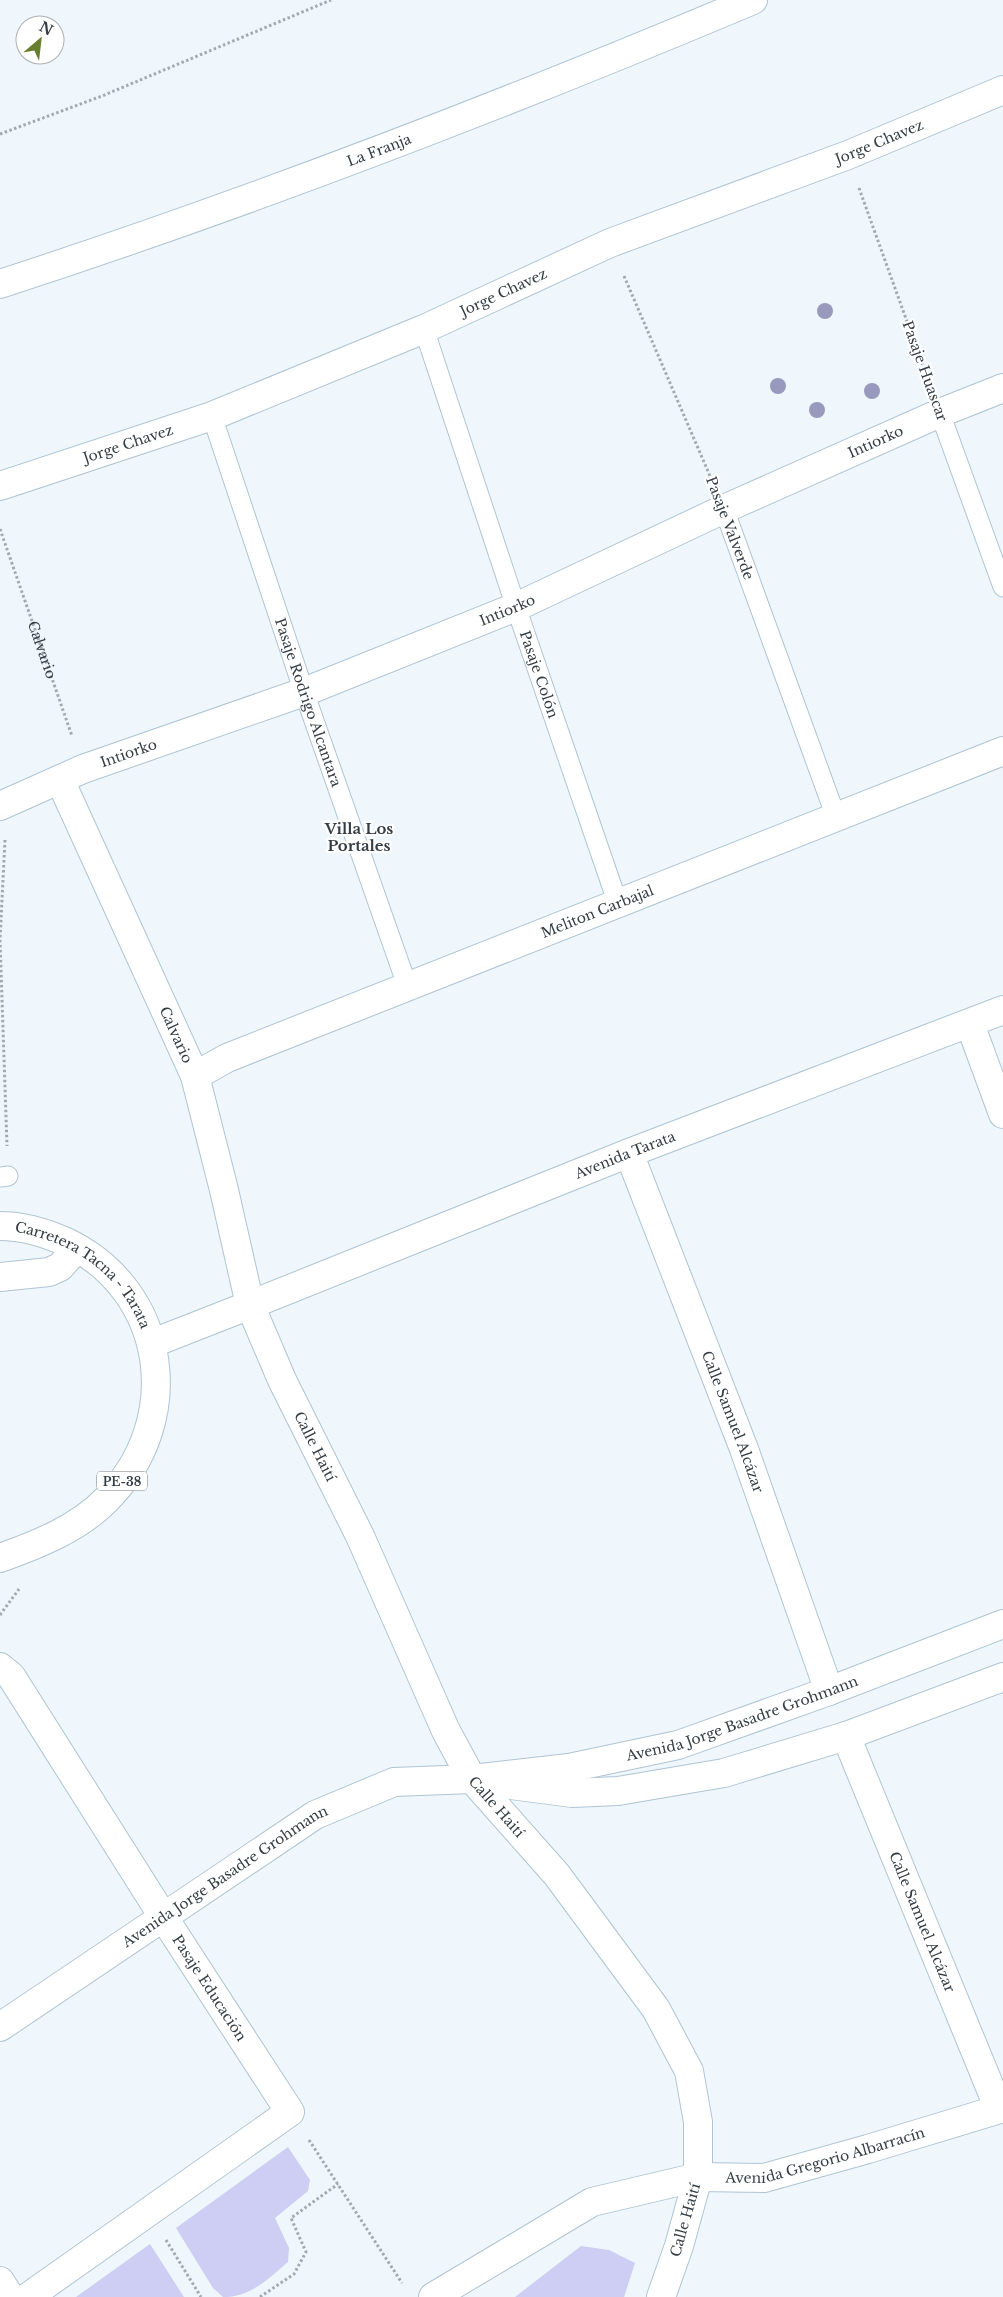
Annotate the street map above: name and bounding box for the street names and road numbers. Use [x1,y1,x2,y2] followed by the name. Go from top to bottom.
[831,115,926,169] street label: Jorge Chavez
[344,130,414,170] street label: La Franja
[455,264,550,321] street label: Jorge Chavez
[898,318,952,424] street label: Pasaje Huascar
[79,420,176,468] street label: Jorge Chavez
[845,422,906,462] street label: Intiorko
[702,474,758,582] street label: Pasaje Valverde
[477,590,538,630] street label: Intiorko
[271,615,346,789] street label: Pasaje Rodrigo Alcantara
[24,618,60,681] street label: Calvario
[516,628,563,721] street label: Pasaje Colón
[98,735,159,771] street label: Intiorko
[538,881,657,942] street label: Meliton Carbajal
[155,1004,197,1066] street label: Calvario
[571,1127,678,1183] street label: Avenida Tarata
[14,1218,154,1331] street label: Carretera Tacna - Tarata
[698,1348,768,1495] street label: Calle Samuel Alcázar
[290,1409,340,1485] street label: Calle Haití
[97,1472,147,1490] road number: PE-38
[624,1672,861,1765] street label: Avenida Jorge Basadre Grohmann
[465,1772,529,1841] street label: Calle Haití
[118,1802,331,1952] street label: Avenida Jorge Basadre Grohmann
[885,1849,959,1995] street label: Calle Samuel Alcázar
[168,1931,251,2045] street label: Pasaje Educación
[724,2123,927,2187] street label: Avenida Gregorio Albarracín
[666,2181,704,2259] street label: Calle Haití

